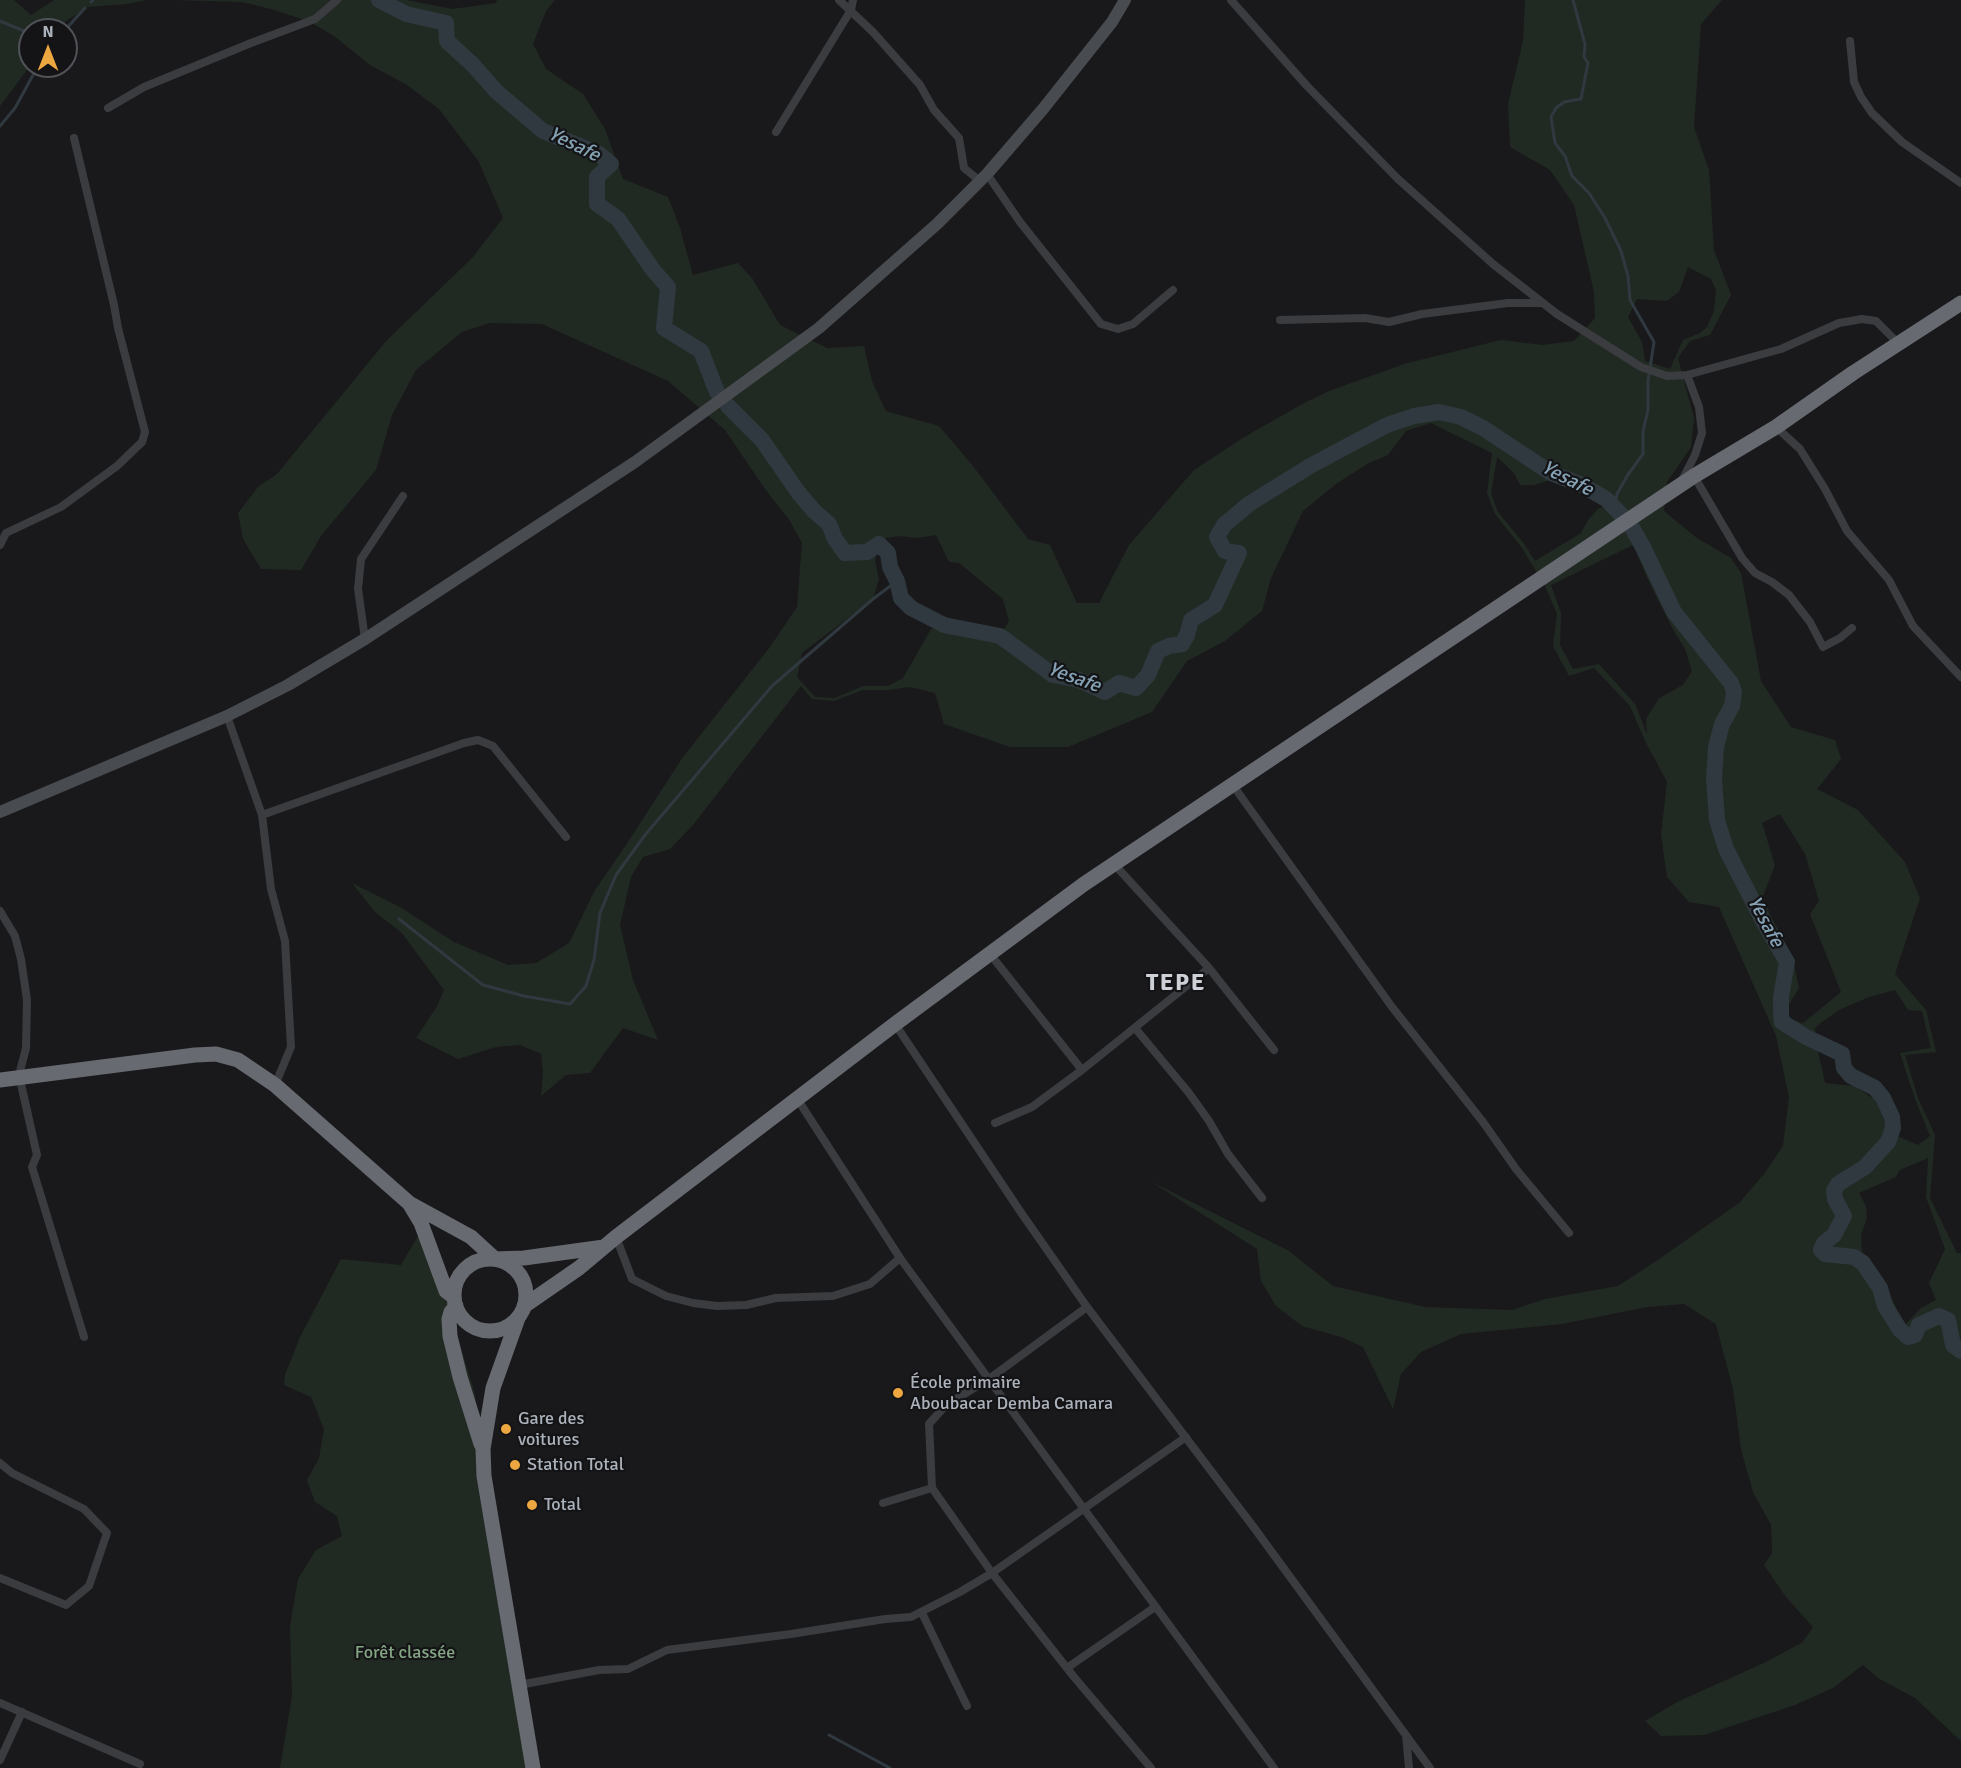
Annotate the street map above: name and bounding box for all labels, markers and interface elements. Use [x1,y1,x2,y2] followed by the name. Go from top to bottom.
[18,18,78,78] north arrow
[42,22,54,42] text: N
[544,122,604,168] water label: Yesafe
[1537,456,1597,502] water label: Yesafe
[1044,657,1104,699] water label: Yesafe
[1742,892,1788,952] water label: Yesafe
[1146,970,1206,998] district label: TEPE
[910,1372,1113,1414] place label: École primaire Aboubacar Demba Camara
[891,1386,905,1400] marker: École primaire Aboubacar Demba Camara
[518,1408,584,1450] place label: Gare des voitures
[499,1422,513,1436] marker: Gare des voitures
[527,1454,624,1476] place label: Station Total
[508,1458,522,1472] marker: Station Total
[544,1494,581,1516] place label: Total
[525,1498,539,1512] marker: Total
[355,1642,455,1664] park label: Forêt classée

